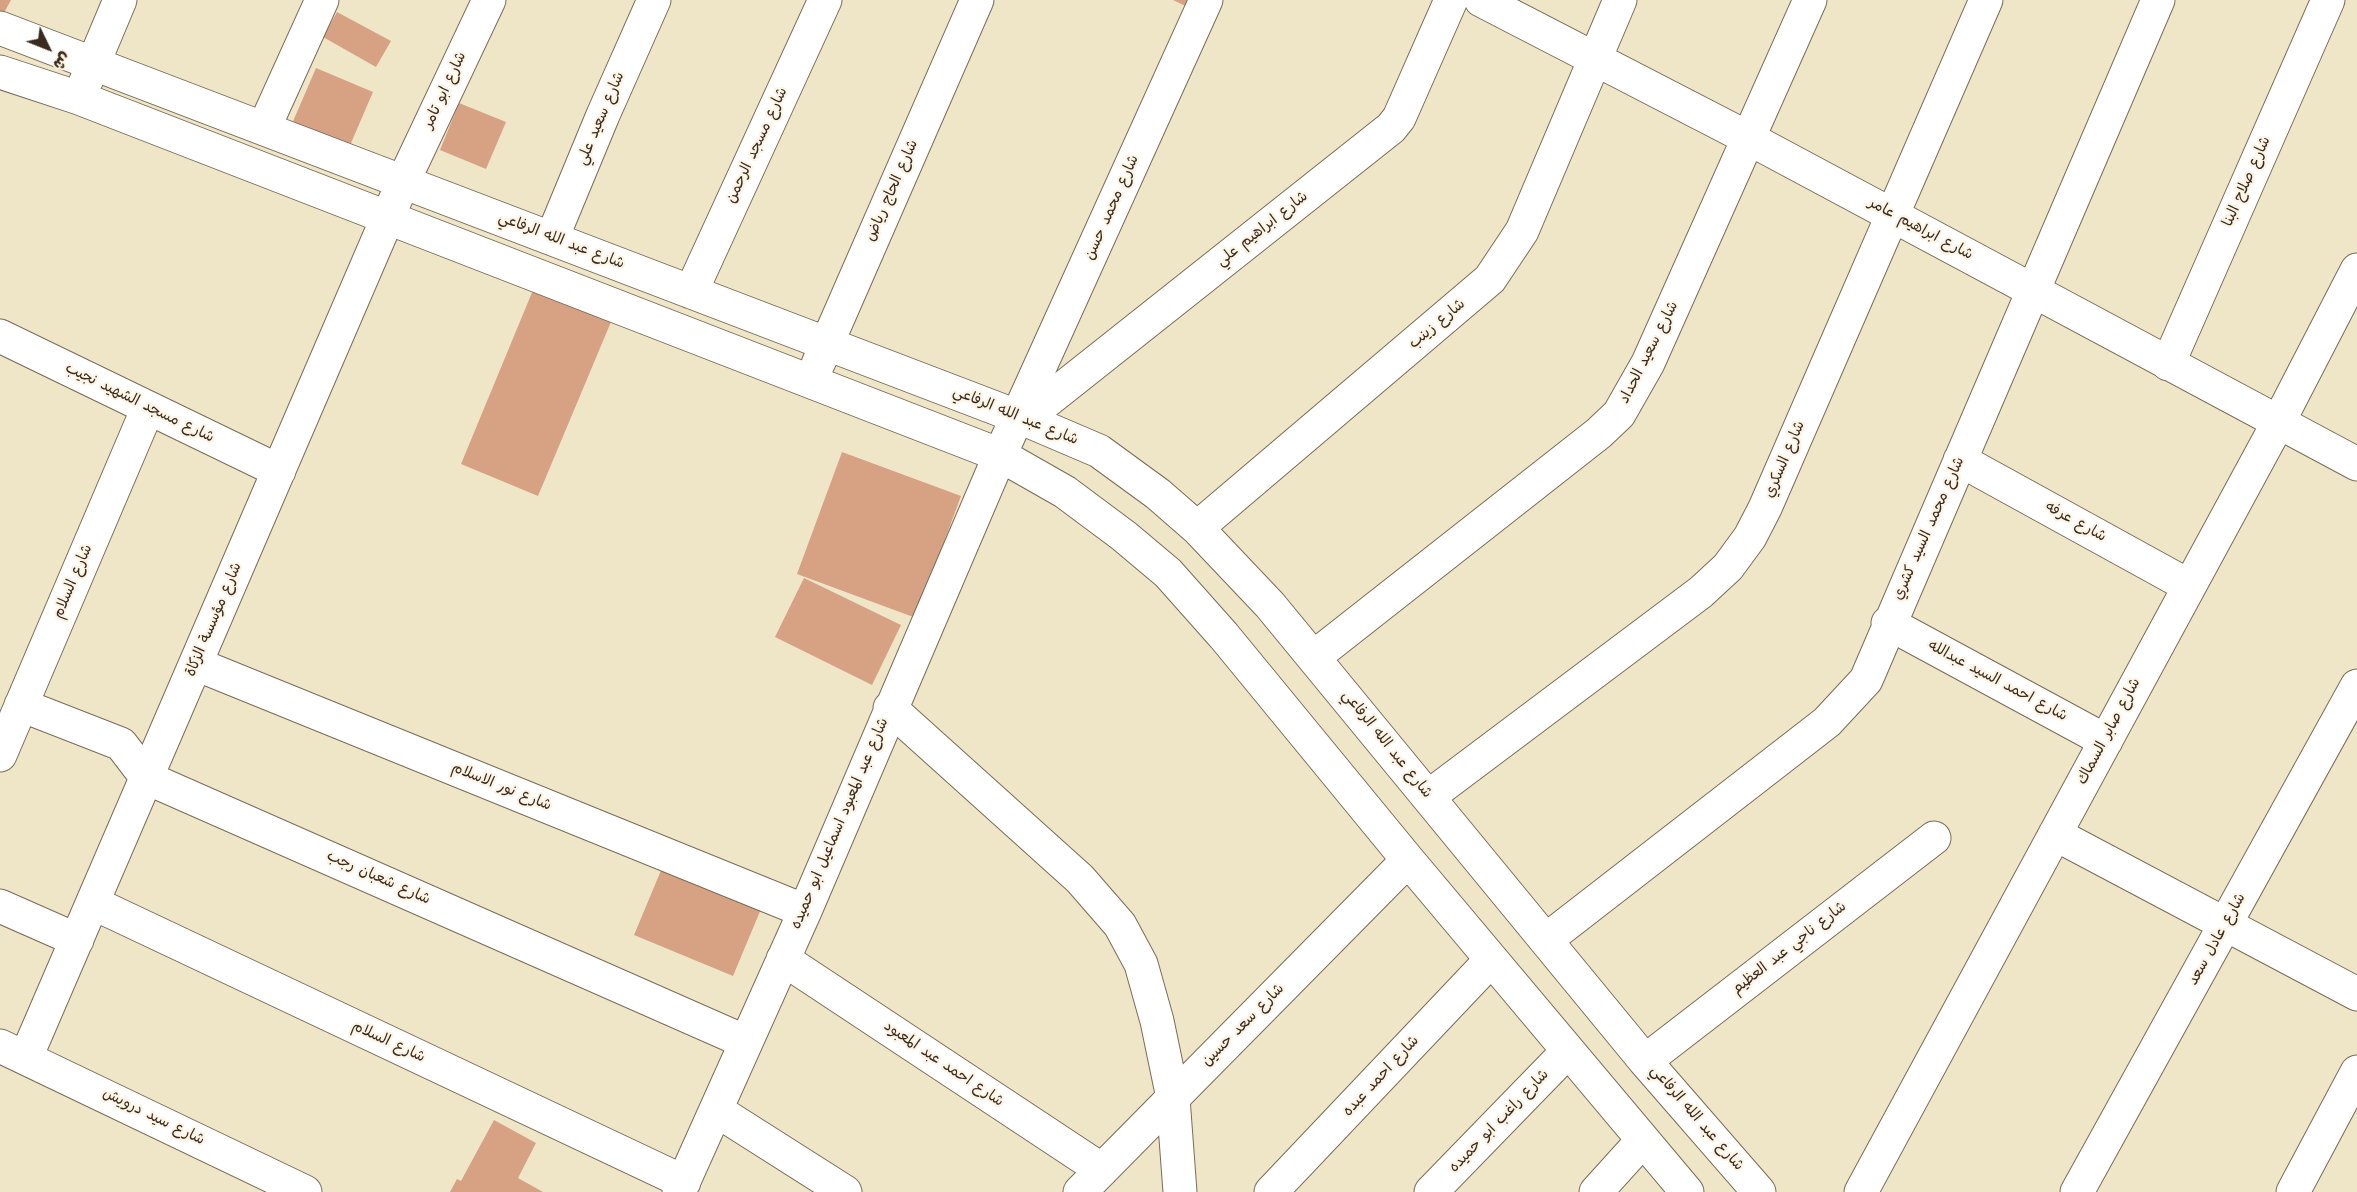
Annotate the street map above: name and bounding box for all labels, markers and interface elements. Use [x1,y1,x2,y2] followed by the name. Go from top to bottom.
[18,18,78,78] north arrow
[46,46,77,76] text: ش
[420,50,472,132] street label: شارع ابو تامر
[574,70,630,168] street label: شارع سعيد علي
[723,85,793,207] street label: شارع مسجد الرحمن
[2220,134,2276,230] street label: شارع صلاح البنا
[863,137,923,245] street label: شارع الحاج رياض
[1082,153,1144,263] street label: شارع محمد حسن
[1214,189,1312,271] street label: شارع ابراهيم علي
[1865,195,1975,265] street label: شارع ابراهيم عامر
[496,210,626,274] street label: شارع عبد الله الرفاعي
[1406,296,1470,354] street label: شارع زينب
[1617,299,1683,407] street label: شارع سعيد الحداد
[62,360,216,448] street label: شارع مسجد الشهيد نجيب
[950,384,1080,450] street label: شارع عبد الله الرفاعي
[1762,419,1810,501] street label: شارع السكري
[1890,455,1970,603] street label: شارع محمد السيد كشري
[2041,499,2109,547] street label: شارع عرفه
[50,542,98,622] street label: شارع السلام
[183,560,247,680] street label: شارع مؤسسة الزكاة
[1924,638,2070,726] street label: شارع احمد السيد عبدالله
[2074,676,2146,788] street label: شارع صابر السماك
[1337,687,1435,803] street label: شارع عبد الله الرفاعي
[788,716,894,932] street label: شارع عبد المعبود اسماعيل ابو حميده
[448,760,554,816] street label: شارع نور الاسلام
[323,848,433,910] street label: شارع شعبان رجب
[2185,891,2251,989] street label: شارع عادل سعد
[1729,899,1851,999] street label: شارع ناجي عبد العظيم
[1199,981,1289,1071] street label: شارع سعد حسين
[349,1018,427,1068] street label: شارع السلام
[880,1018,1006,1112] street label: شارع احمد عبد المعبود
[1340,1033,1424,1121] street label: شارع احمد عبده
[1645,1063,1747,1175] street label: شارع عبد الله الرفاعي
[1446,1067,1554,1177] street label: شارع راغب ابو حميده
[99,1086,207,1150] street label: شارع سيد درويش

